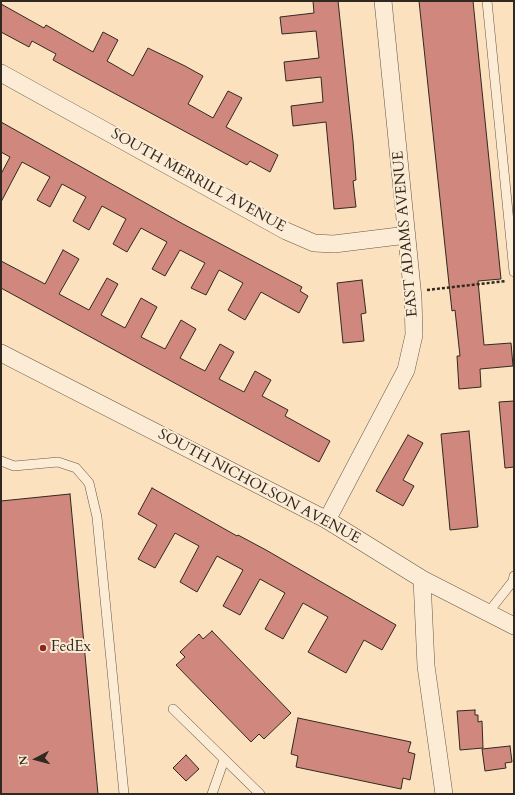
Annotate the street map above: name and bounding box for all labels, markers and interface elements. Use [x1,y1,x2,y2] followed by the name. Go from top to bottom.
[107,125,289,237] street label: SOUTH MERRILL AVENUE
[390,150,422,318] street label: EAST ADAMS AVENUE
[155,426,363,548] street label: SOUTH NICHOLSON AVENUE
[51,639,91,657] place label: FedEx
[38,643,48,653] marker: FedEx
[16,739,56,779] north arrow
[16,755,32,766] text: N

